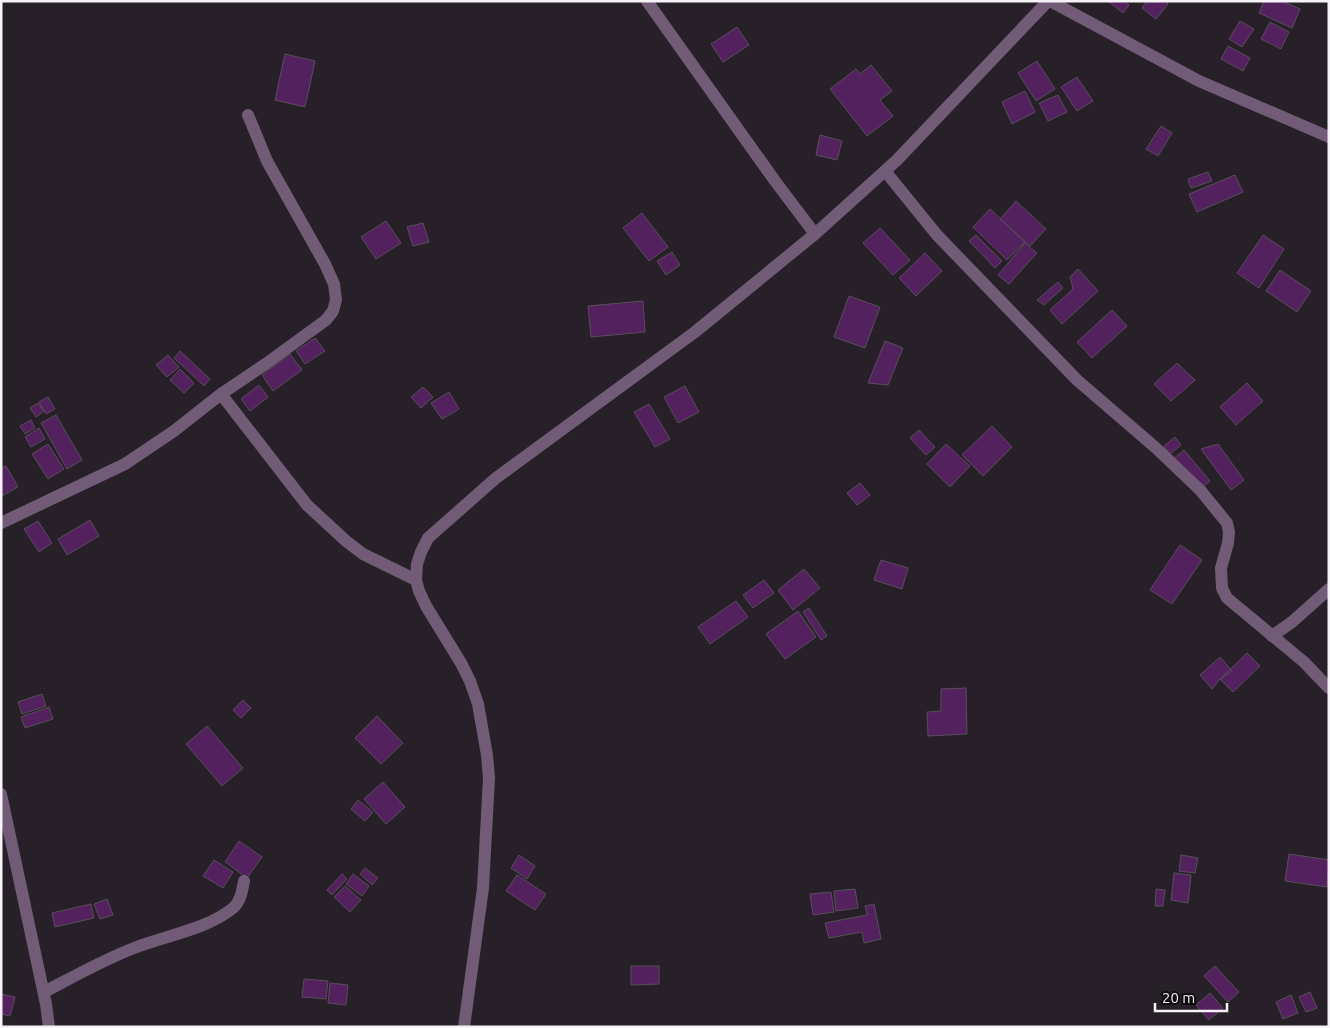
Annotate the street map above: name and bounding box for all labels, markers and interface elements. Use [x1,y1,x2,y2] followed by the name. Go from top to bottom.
[1155,980,1228,1012] scale bar
[1162,989,1195,1006] text: 20 m

